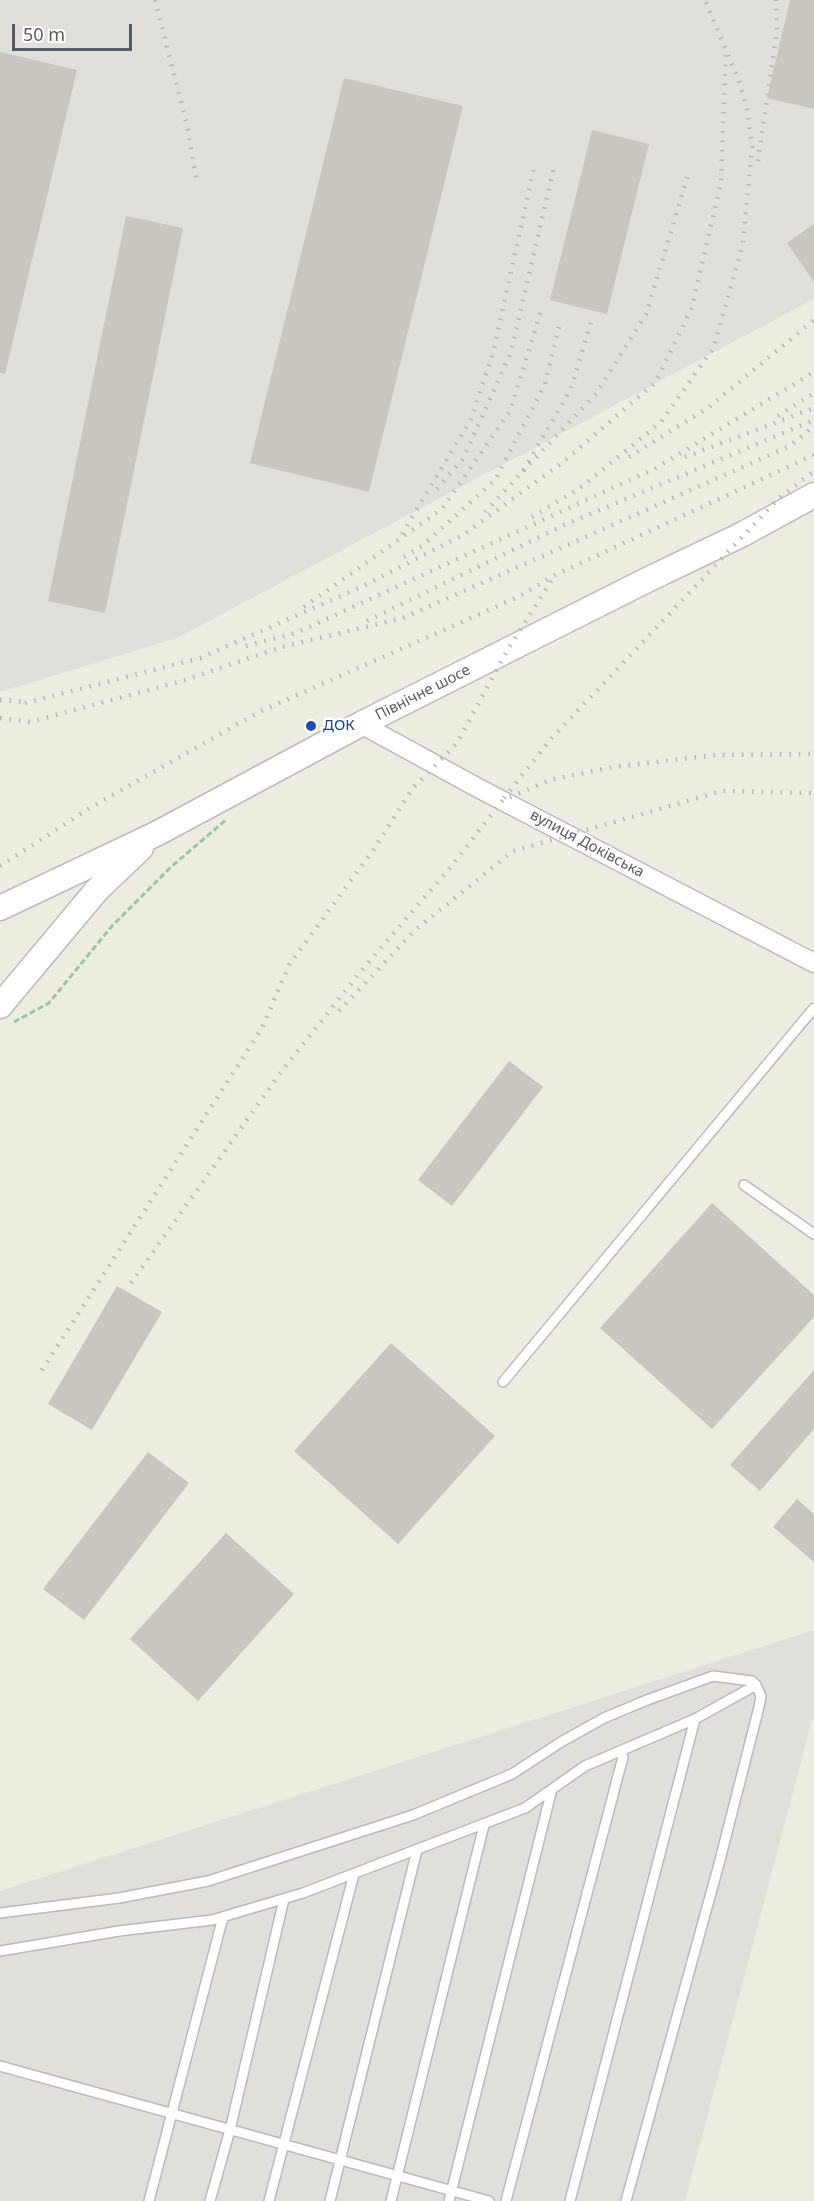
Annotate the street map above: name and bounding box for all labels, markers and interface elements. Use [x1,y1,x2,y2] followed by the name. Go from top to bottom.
[15,12,135,50] scale bar
[23,22,65,46] text: 50 m
[372,661,474,725] street label: Північне шосе
[323,717,355,735] place label: ДОК
[304,719,318,733] marker: ДОК
[527,806,647,882] street label: вулиця Доківська

